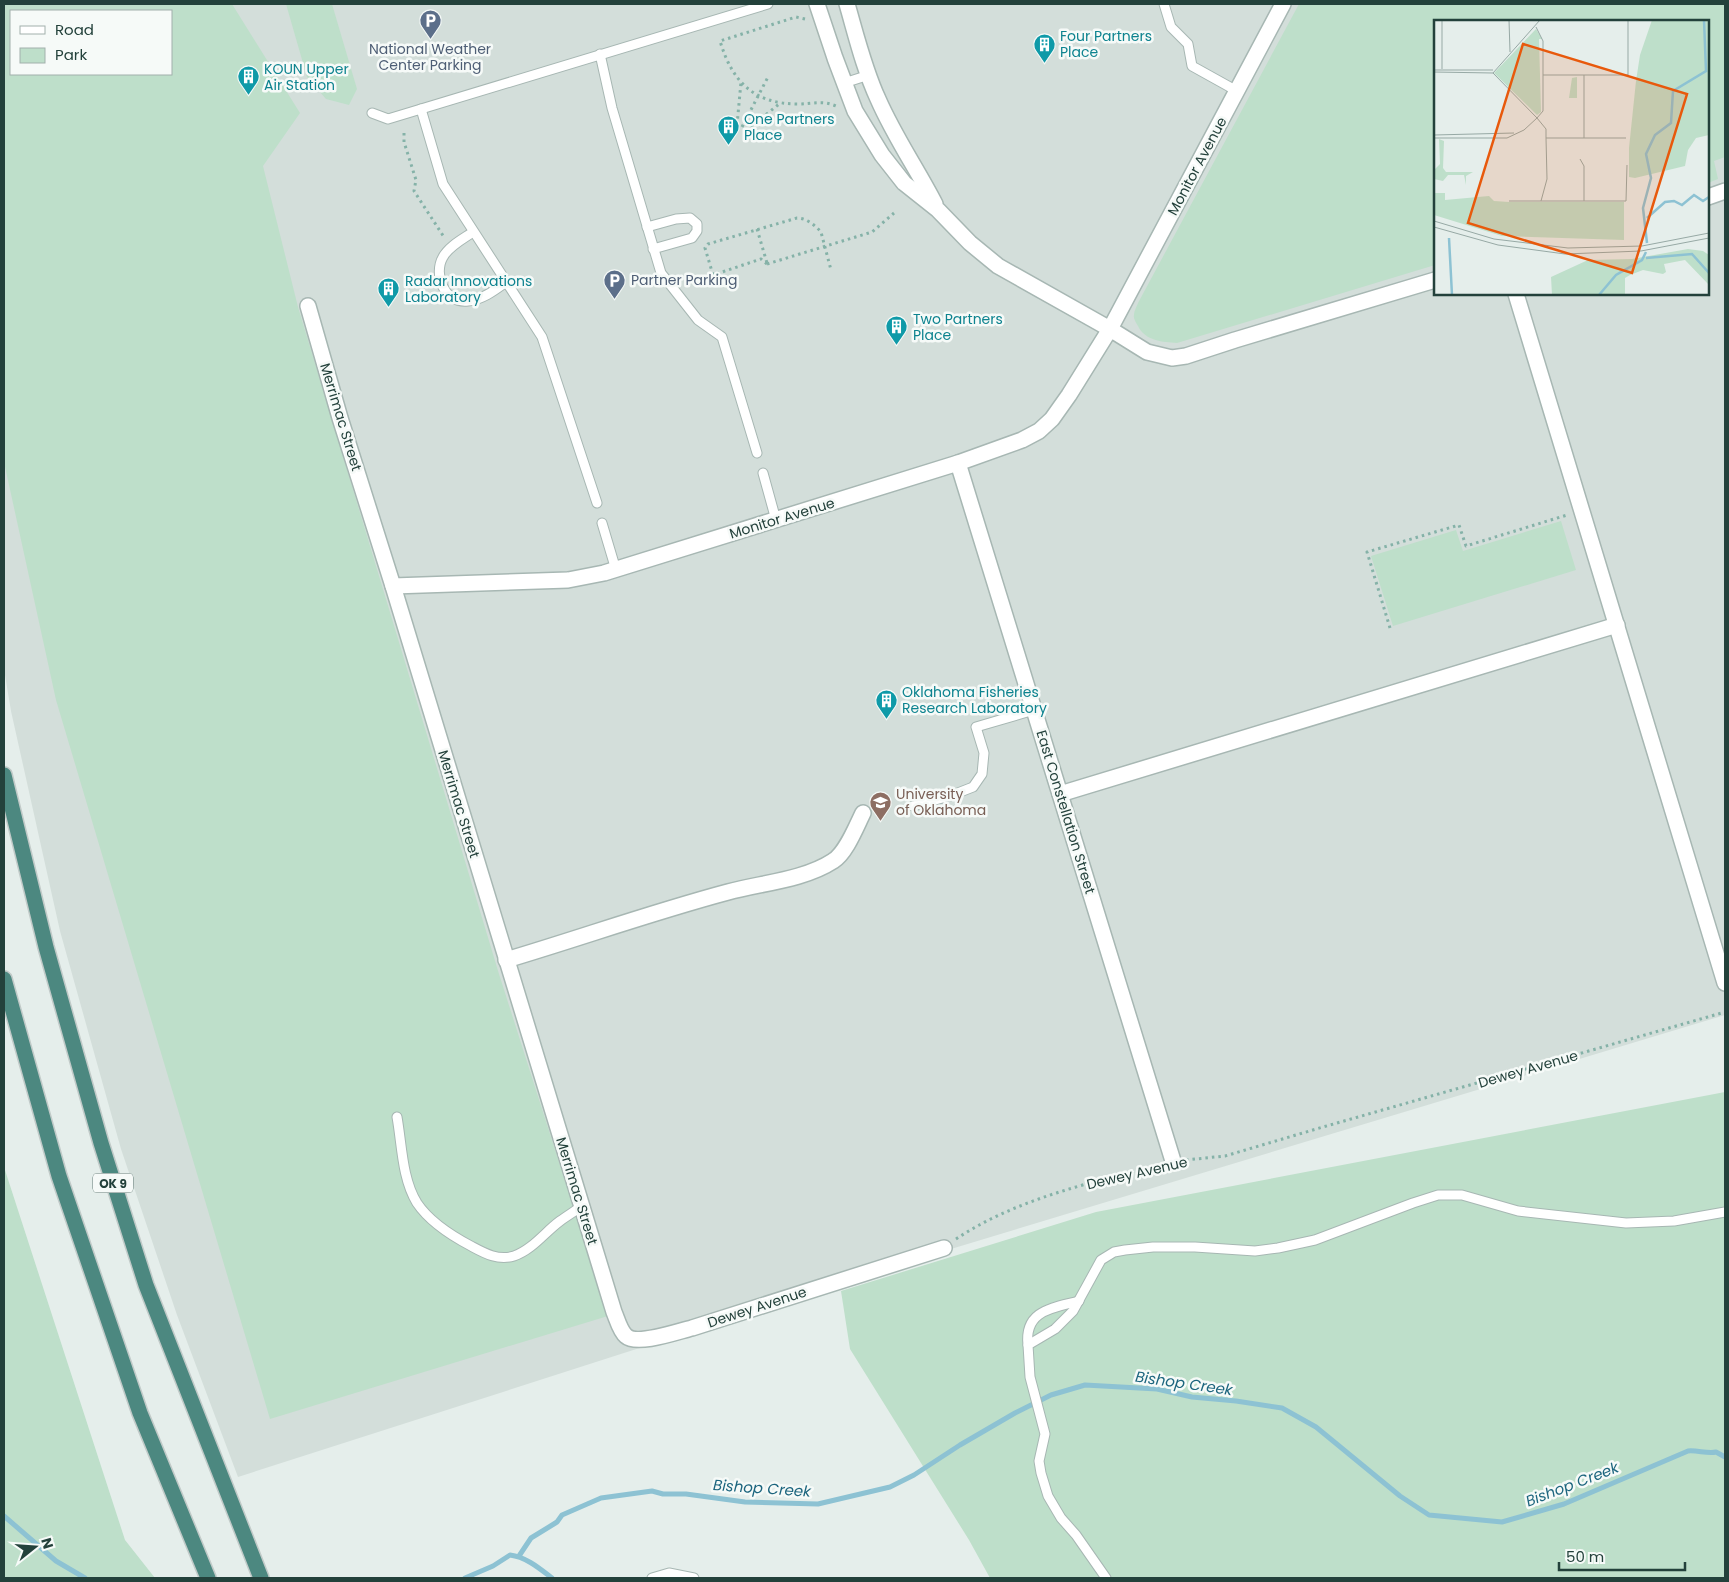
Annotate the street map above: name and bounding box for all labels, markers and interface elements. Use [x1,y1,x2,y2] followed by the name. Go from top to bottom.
[418,9,442,40] parking icon: National Weather Center Parking
[10,10,172,75] legend
[55,19,94,40] text: Road
[1434,20,1709,295] inset map
[1060,26,1152,62] place label: Four Partners Place
[1032,32,1056,63] building icon: Four Partners Place
[369,39,491,75] place label: National Weather Center Parking
[55,44,87,65] text: Park
[264,59,349,95] place label: KOUN Upper Air Station
[236,65,260,96] building icon: KOUN Upper Air Station
[744,109,834,145] place label: One Partners Place
[1163,113,1232,219] street label: Monitor Avenue
[716,115,740,146] building icon: One Partners Place
[603,268,627,299] parking icon: Partner Parking
[631,270,737,290] place label: Partner Parking
[405,271,532,307] place label: Radar Innovations Laboratory
[377,277,401,308] building icon: Radar Innovations Laboratory
[913,309,1003,345] place label: Two Partners Place
[885,315,909,346] building icon: Two Partners Place
[315,361,367,473] street label: Merrimac Street
[727,492,837,543] street label: Monitor Avenue
[902,682,1047,718] place label: Oklahoma Fisheries Research Laboratory
[874,688,898,719] building icon: Oklahoma Fisheries Research Laboratory
[1032,728,1100,896] street label: East Constellation Street
[433,748,485,860] street label: Merrimac Street
[896,784,986,820] place label: University of Oklahoma
[868,790,892,821] school or university icon: University of Oklahoma
[1476,1045,1581,1093] street label: Dewey Avenue
[551,1135,603,1247] street label: Merrimac Street
[1085,1152,1190,1194] street label: Dewey Avenue
[93,1174,133,1192] road number: OK 9
[705,1281,809,1332] street label: Dewey Avenue
[1134,1366,1235,1400] water label: Bishop Creek
[1522,1456,1623,1511] water label: Bishop Creek
[712,1474,813,1502] water label: Bishop Creek
[10,1522,60,1572] north arrow
[36,1535,59,1551] text: N
[1559,1540,1685,1572] scale bar
[1566,1546,1604,1567] text: 50 m

